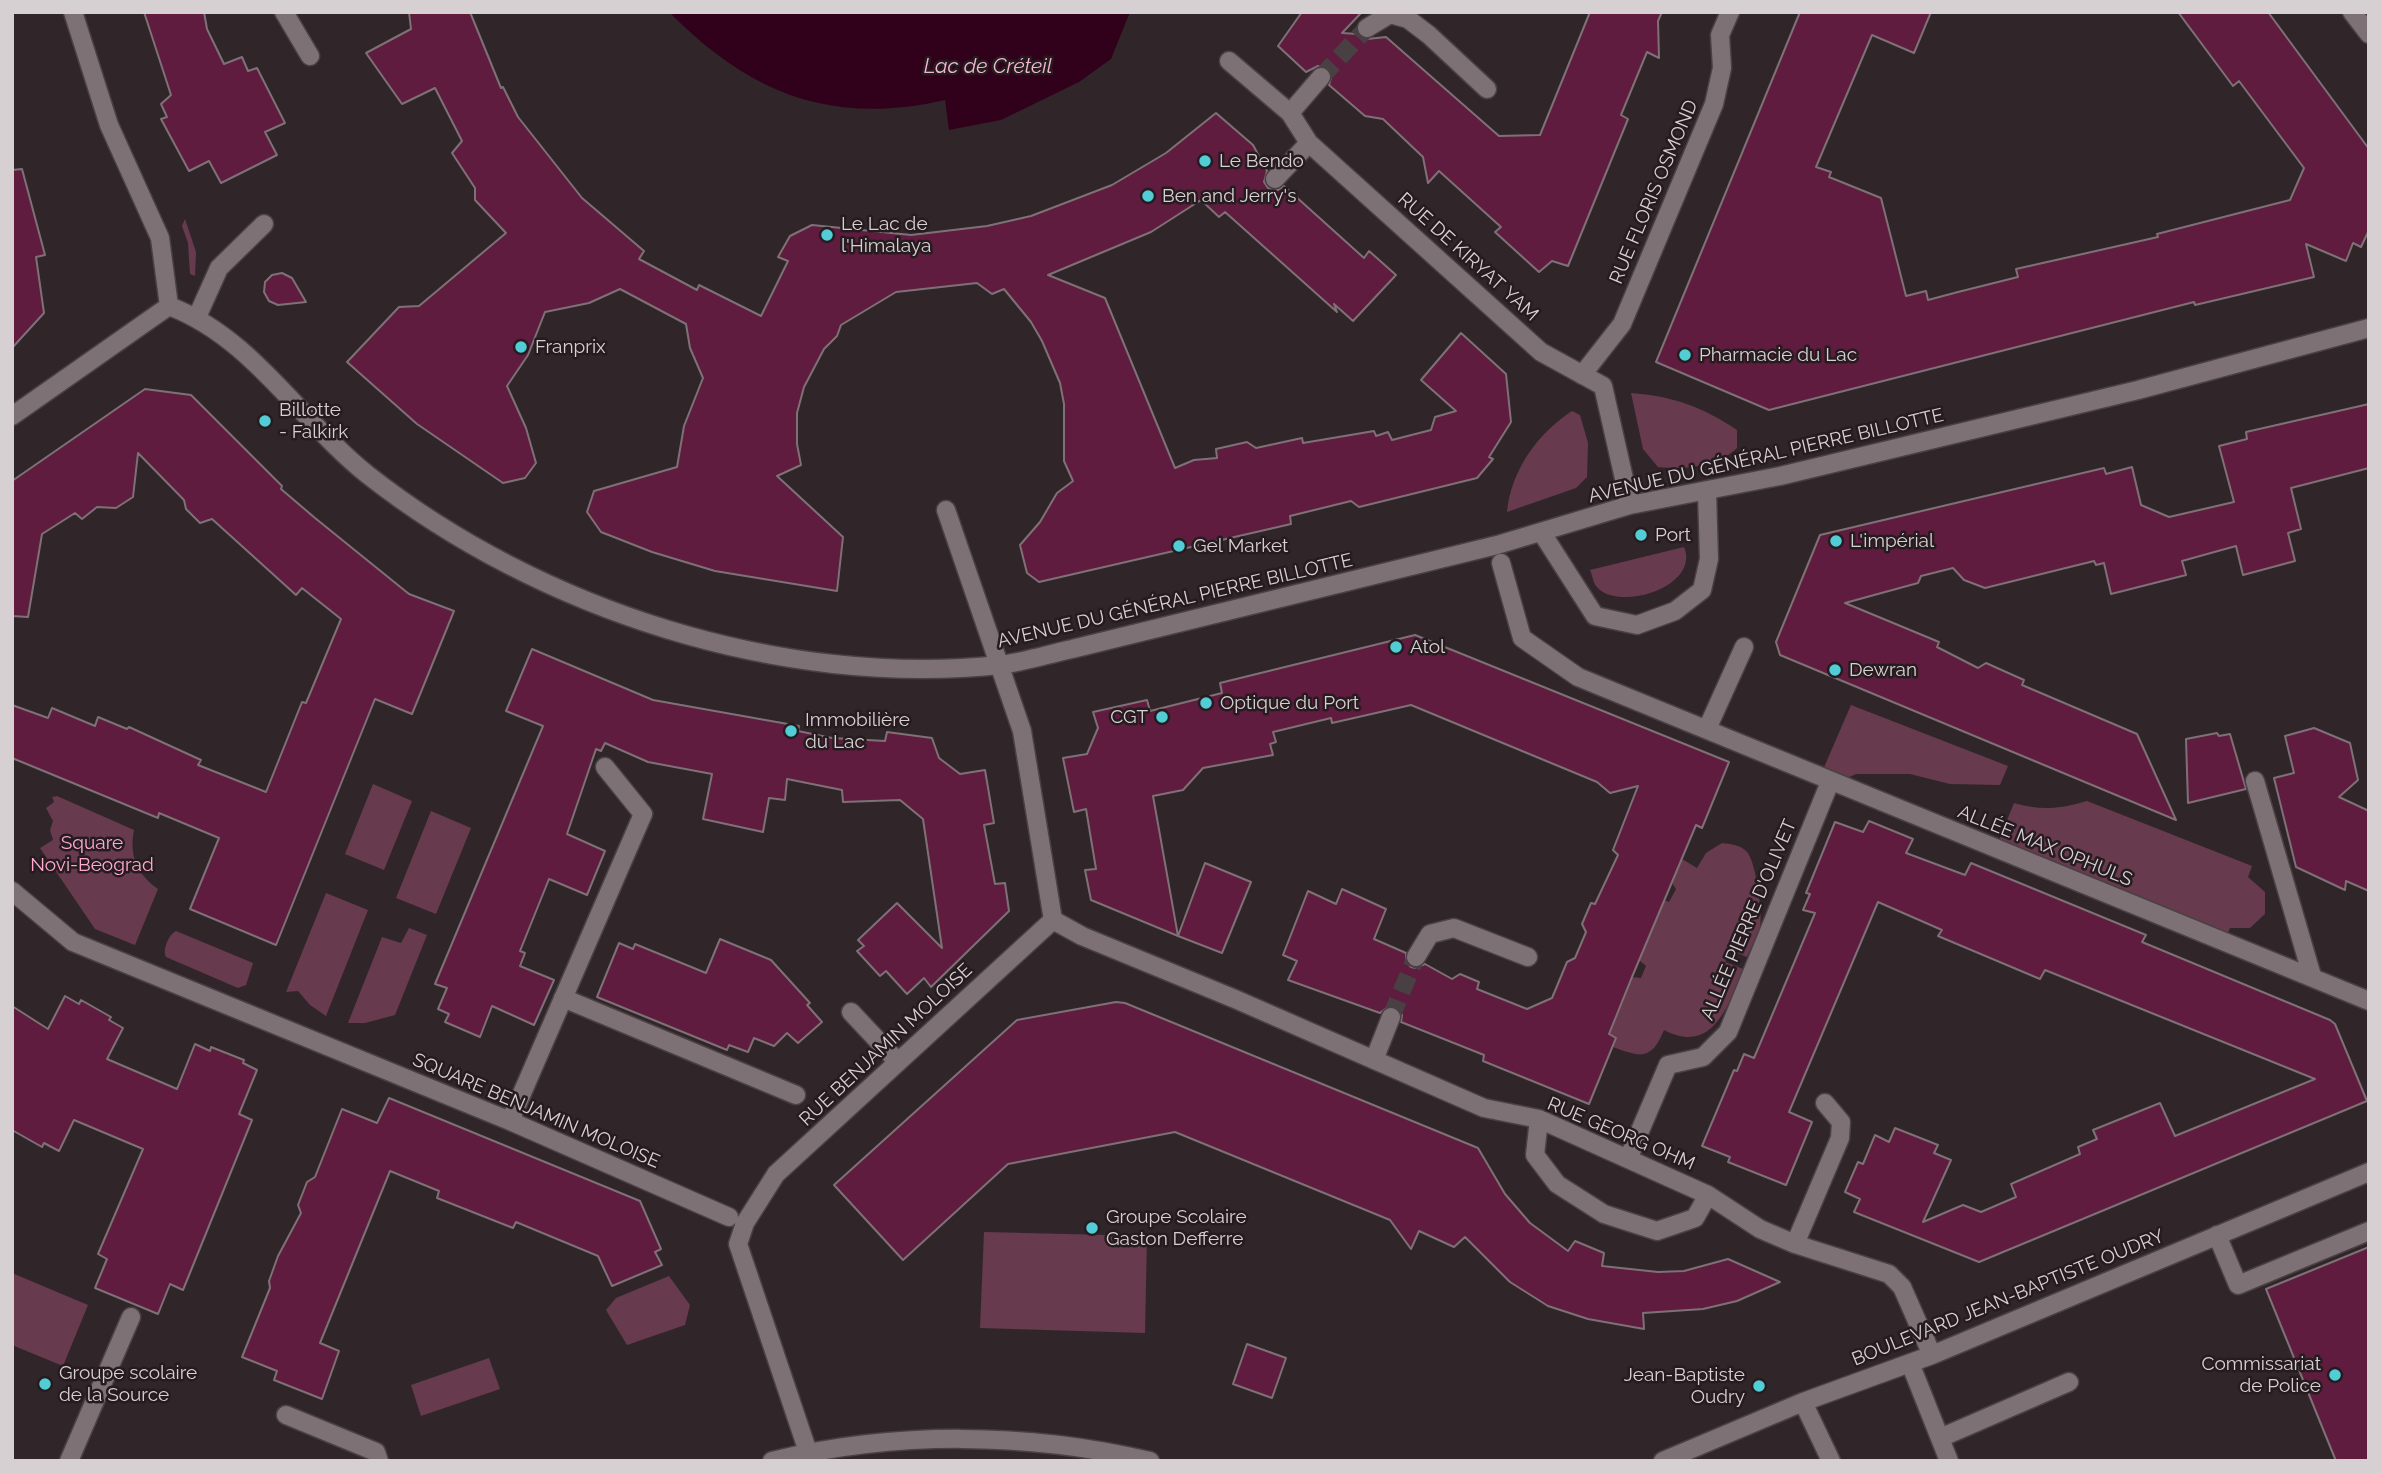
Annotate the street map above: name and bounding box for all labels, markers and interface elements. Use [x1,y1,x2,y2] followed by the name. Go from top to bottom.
[924,54,1052,80] water label: Lac de Créteil
[1605,97,1703,287] street label: RUE FLORIS OSMOND
[1219,150,1304,172] place label: Le Bendo
[1197,153,1213,169] marker: Le Bendo
[1162,185,1296,207] place label: Ben and Jerry's
[1140,188,1156,204] marker: Ben and Jerry's
[1393,188,1543,326] street label: RUE DE KIRYAT YAM
[841,213,931,257] place label: Le Lac de l'Himalaya
[819,227,835,243] marker: Le Lac de l'Himalaya
[535,336,606,358] place label: Franprix
[513,339,529,355] marker: Franprix
[1699,344,1857,366] place label: Pharmacie du Lac
[1677,347,1693,363] marker: Pharmacie du Lac
[279,399,348,443] place label: Billotte - Falkirk
[1586,404,1946,508] street label: AVENUE DU GÉNÉRAL PIERRE BILLOTTE
[257,413,273,429] marker: Billotte - Falkirk
[1655,524,1691,546] place label: Port
[1633,527,1649,543] marker: Port
[1850,530,1934,552] place label: L'impérial
[1828,533,1844,549] marker: L'impérial
[1193,535,1288,557] place label: Gel Market
[1171,538,1187,554] marker: Gel Market
[995,549,1355,653] street label: AVENUE DU GÉNÉRAL PIERRE BILLOTTE
[1410,636,1445,658] place label: Atol
[1388,639,1404,655] marker: Atol
[1849,659,1917,681] place label: Dewran
[1827,662,1843,678] marker: Dewran
[1220,692,1359,714] place label: Optique du Port
[1198,695,1214,711] marker: Optique du Port
[1110,706,1148,728] place label: CGT
[805,709,910,753] place label: Immobilière du Lac
[1154,709,1170,725] marker: CGT
[783,723,799,739] marker: Immobilière du Lac
[1954,801,2136,891] street label: ALLÉE MAX OPHULS
[1696,816,1802,1024] street label: ALLÉE PIERRE D'OLIVET
[30,832,154,876] park label: Square Novi-Beograd
[795,959,977,1131] street label: RUE BENJAMIN MOLOISE
[409,1048,663,1174] street label: SQUARE BENJAMIN MOLOISE
[1544,1093,1698,1175] street label: RUE GEORG OHM
[1106,1206,1247,1250] place label: Groupe Scolaire Gaston Defferre
[1084,1220,1100,1236] marker: Groupe Scolaire Gaston Defferre
[1848,1225,2168,1371] street label: BOULEVARD JEAN-BAPTISTE OUDRY
[2201,1353,2321,1397] place label: Commissariat de Police
[59,1362,197,1406] place label: Groupe scolaire de la Source
[1624,1364,1745,1408] place label: Jean-Baptiste Oudry
[2327,1367,2343,1383] marker: Commissariat de Police
[37,1376,53,1392] marker: Groupe scolaire de la Source
[1751,1378,1767,1394] marker: Jean-Baptiste Oudry

